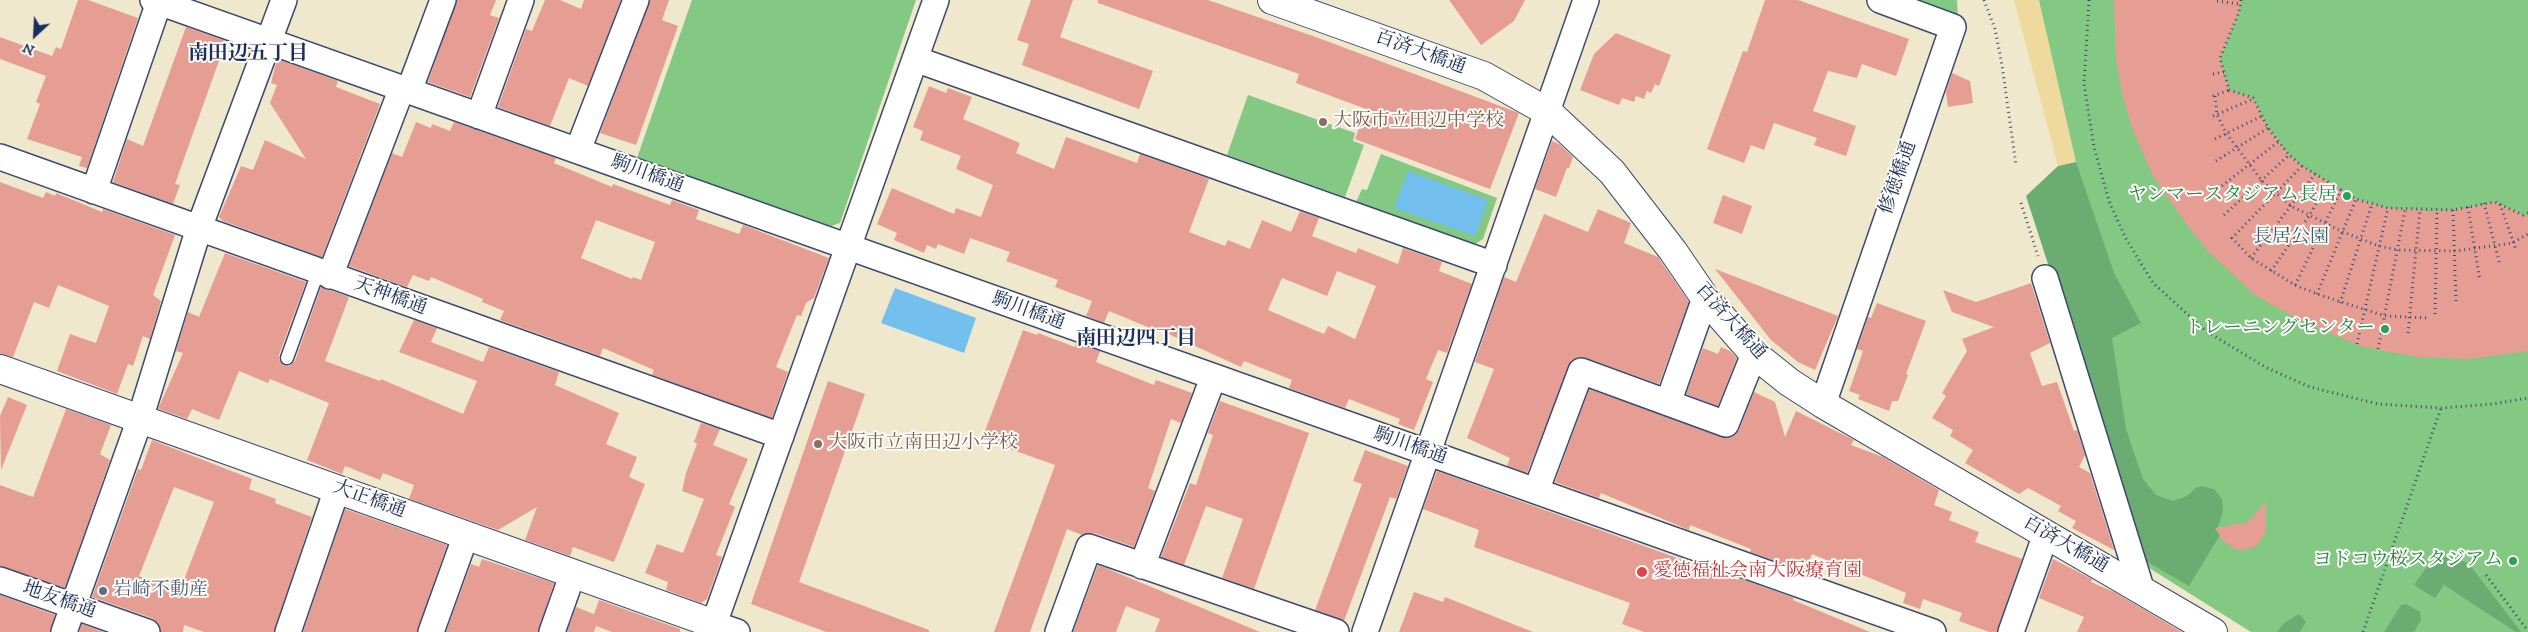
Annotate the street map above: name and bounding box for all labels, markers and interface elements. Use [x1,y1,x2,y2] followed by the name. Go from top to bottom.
[10,10,60,60] north arrow
[1371,26,1469,80] street label: 百済大橋通
[20,38,38,59] text: N
[188,43,308,67] district label: 南田辺五丁目
[1333,111,1504,133] place label: 大阪市立田辺中学校
[1317,116,1329,128] marker: 大阪市立田辺中学校
[1876,138,1922,218] street label: 修徳橋通
[607,151,687,199] street label: 駒川橋通
[2128,185,2337,207] place label: ヤンマースタジアム長居
[2341,190,2353,202] marker: ヤンマースタジアム長居
[2253,227,2329,249] park label: 長居公園
[350,273,430,321] street label: 天神橋通
[1690,279,1770,365] street label: 百済大橋通
[988,288,1068,336] street label: 駒川橋通
[2185,318,2375,340] place label: トレーニングセンター
[2379,323,2391,335] marker: トレーニングセンター
[1076,328,1196,352] district label: 南田辺四丁目
[1370,424,1450,470] street label: 駒川橋通
[828,433,1018,455] place label: 大阪市立南田辺小学校
[812,438,824,450] marker: 大阪市立南田辺小学校
[329,476,409,524] street label: 大正橋通
[2018,511,2112,579] street label: 百済大橋通
[2313,550,2503,572] place label: ヨドコウ桜スタジアム
[2507,555,2519,567] marker: ヨドコウ桜スタジアム
[1653,561,1862,583] place label: 愛徳福祉会南大阪療育園
[1635,565,1649,579] marker: 愛徳福祉会南大阪療育園
[19,578,99,624] street label: 地友橋通
[113,580,208,602] place label: 岩崎不動産
[97,585,109,597] marker: 岩崎不動産

